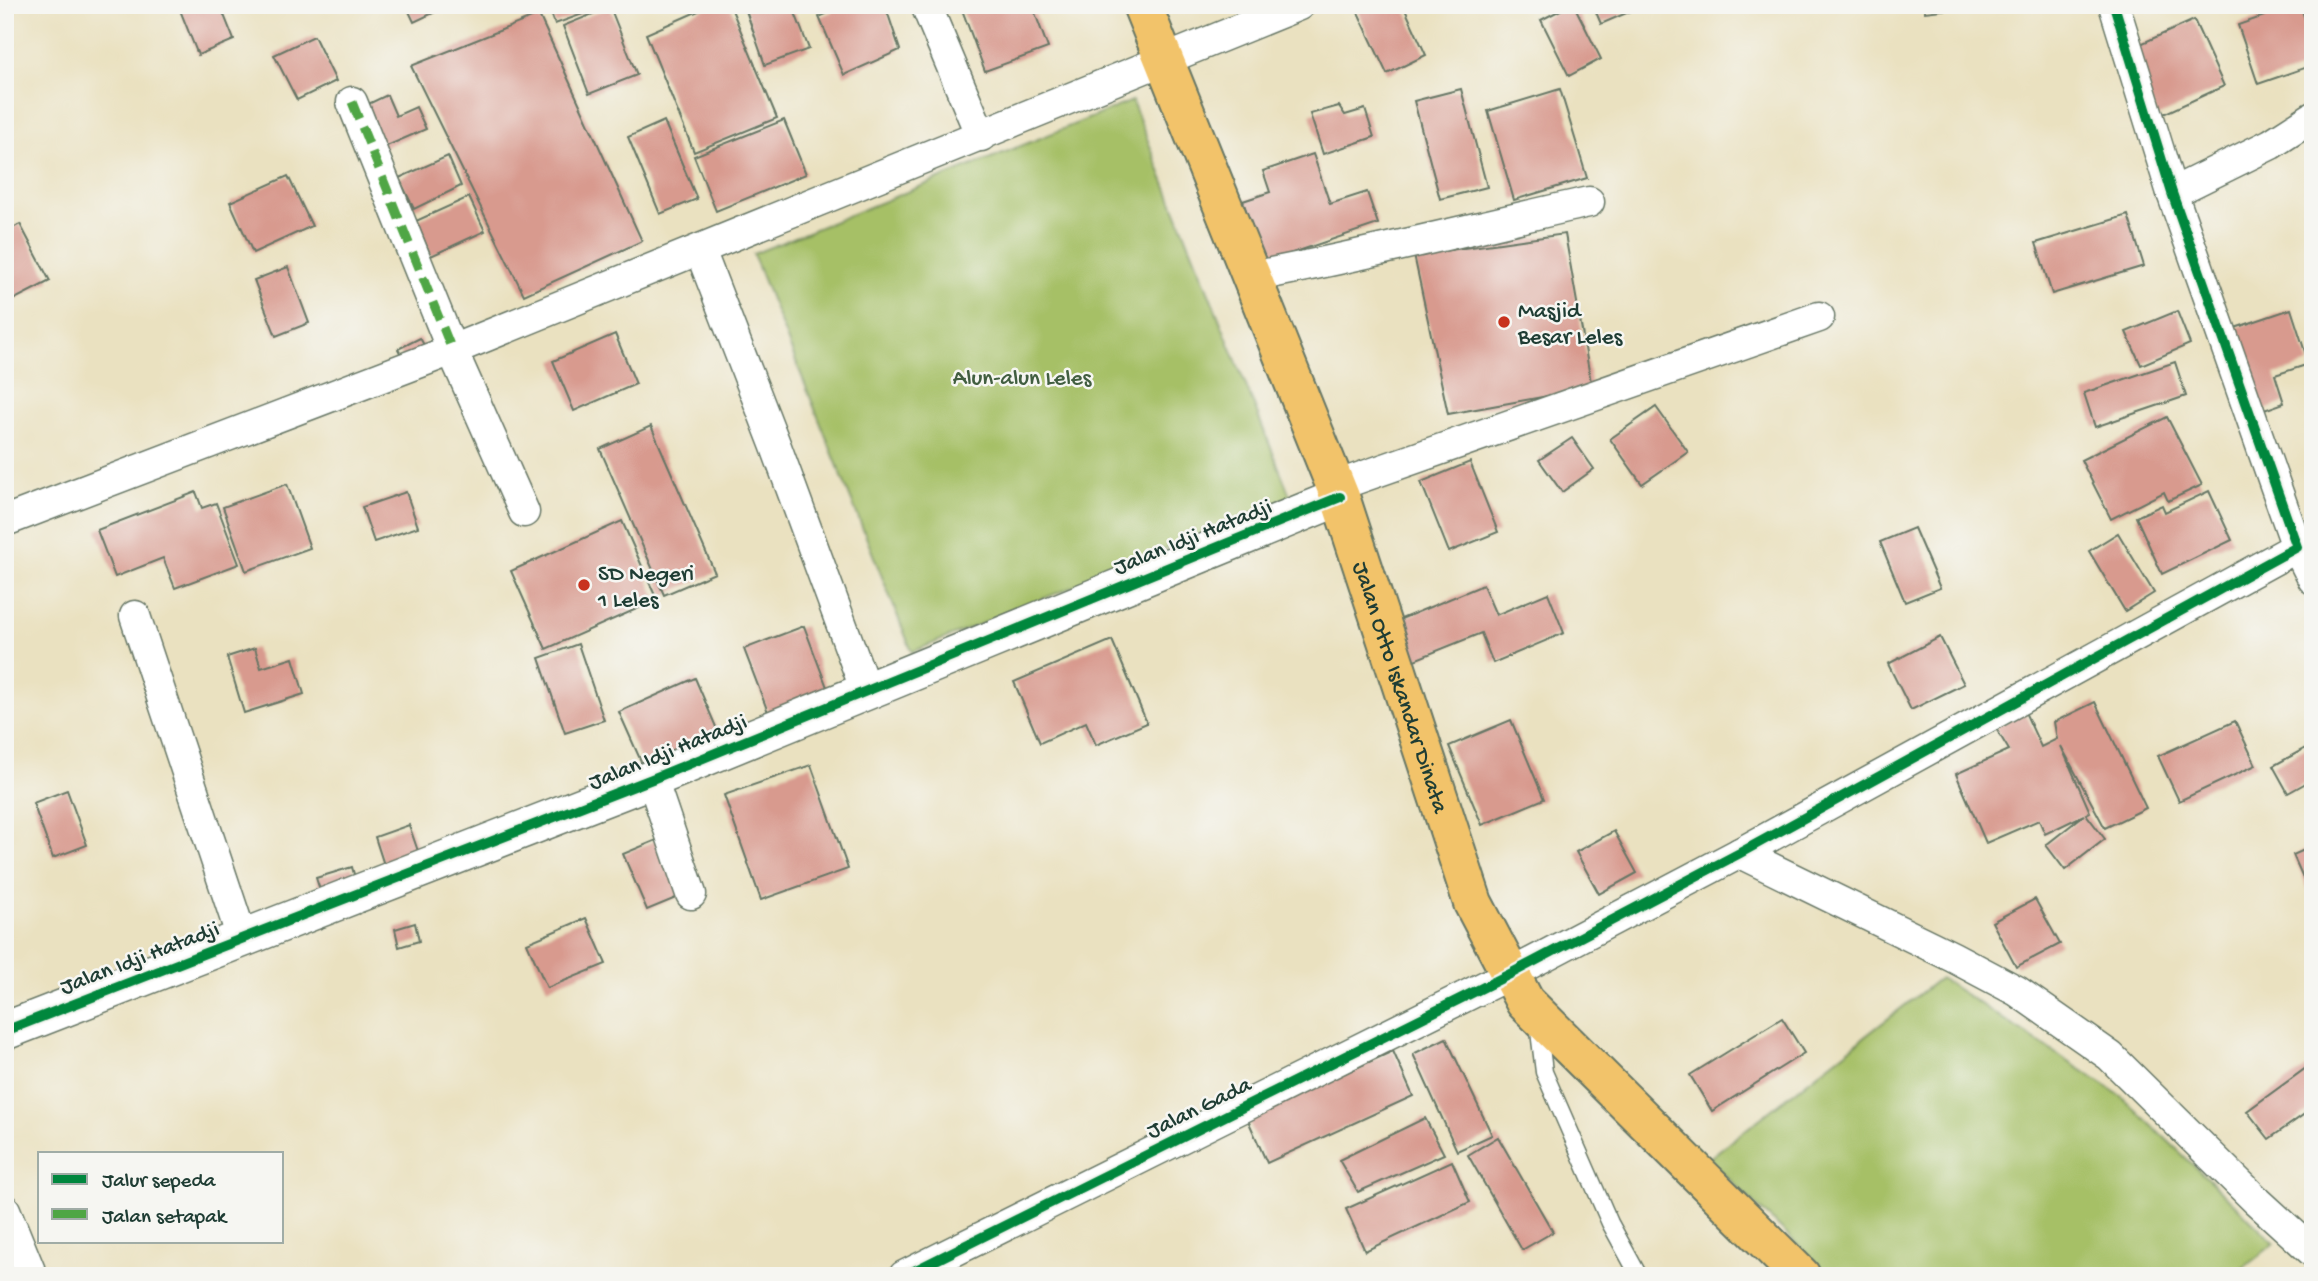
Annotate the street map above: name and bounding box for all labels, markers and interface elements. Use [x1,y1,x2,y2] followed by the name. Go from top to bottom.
[1517,299,1623,352] place label: Masjid Besar Leles
[1496,314,1512,330] marker: Masjid Besar Leles
[953,366,1092,393] park label: Alun-alun Leles
[1110,494,1276,582] street label: Jalan Idji Hatadji
[1345,559,1453,818] street label: Jalan Otto Iskandar Dinata
[597,562,694,615] place label: SD Negeri 1 Leles
[576,577,592,593] marker: SD Negeri 1 Leles
[585,709,751,797] street label: Jalan Idji Hatadji
[57,916,224,1002] street label: Jalan Idji Hatadji
[1143,1072,1257,1146] street label: Jalan Gada
[38,1152,284,1242] legend
[102,1170,217,1195] text: Jalur sepeda
[102,1206,229,1231] text: Jalan setapak

